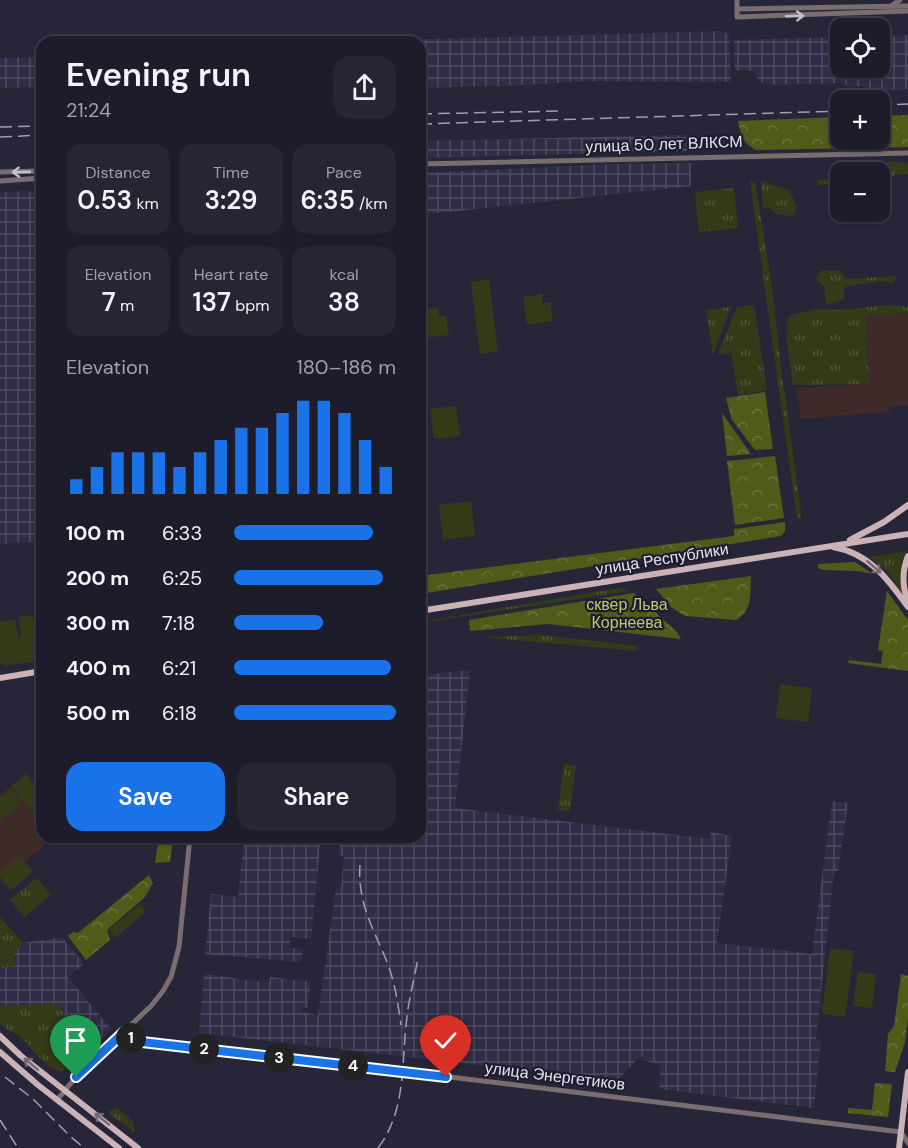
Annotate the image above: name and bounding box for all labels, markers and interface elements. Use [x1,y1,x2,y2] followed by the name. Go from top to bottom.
[785,10,805,21] one-way arrow
[830,18,890,222] map controls
[830,18,890,78] button: locate
[66,53,251,96] text: Evening run
[333,56,396,119] button: share
[830,90,890,150] button: +
[66,97,111,123] text: 21:24
[585,131,743,157] street label: улица 50 лет ВЛКСМ
[86,162,150,183] text: Distance
[213,162,249,183] text: Time
[326,162,362,183] text: Pace
[830,162,890,222] button: −
[12,166,31,177] one-way arrow
[77,183,132,217] text: 0.53
[204,183,258,217] text: 3:29
[300,183,355,217] text: 6:35
[132,193,159,214] text: km
[355,193,388,214] text: /km
[85,264,151,285] text: Elevation
[194,264,268,285] text: Heart rate
[330,264,358,285] text: kcal
[102,285,116,319] text: 7
[193,285,231,319] text: 137
[328,285,360,319] text: 38
[116,295,134,316] text: m
[231,295,269,316] text: bpm
[66,354,149,380] text: Elevation
[296,354,396,380] text: 180–186 m
[66,520,125,546] text: 100 m
[162,520,202,546] text: 6:33
[594,538,730,580] street label: улица Республики
[866,560,881,574] one-way arrow
[66,565,129,591] text: 200 m
[162,565,202,591] text: 6:25
[586,594,668,633] park label: сквер Льва Корнеева
[66,610,130,636] text: 300 m
[162,610,195,636] text: 7:18
[66,655,131,681] text: 400 m
[162,655,196,681] text: 6:21
[66,700,130,726] text: 500 m
[162,700,197,726] text: 6:18
[66,762,225,831] button: Save
[237,762,396,831] button: Share
[50,1015,101,1077] pin
[420,1015,471,1077] pin
[116,1023,146,1053] pin: 1
[59,1024,92,1057] icon: arrive
[429,1024,462,1057] icon: check
[128,1027,134,1048] text: 1
[189,1034,219,1064] pin: 2
[199,1038,209,1059] text: 2
[264,1043,294,1073] pin: 3
[274,1047,284,1068] text: 3
[338,1051,368,1081] pin: 4
[348,1055,358,1076] text: 4
[484,1057,626,1095] street label: улица Энергетиков
[24,1058,40,1071] one-way arrow
[94,1112,110,1125] one-way arrow

